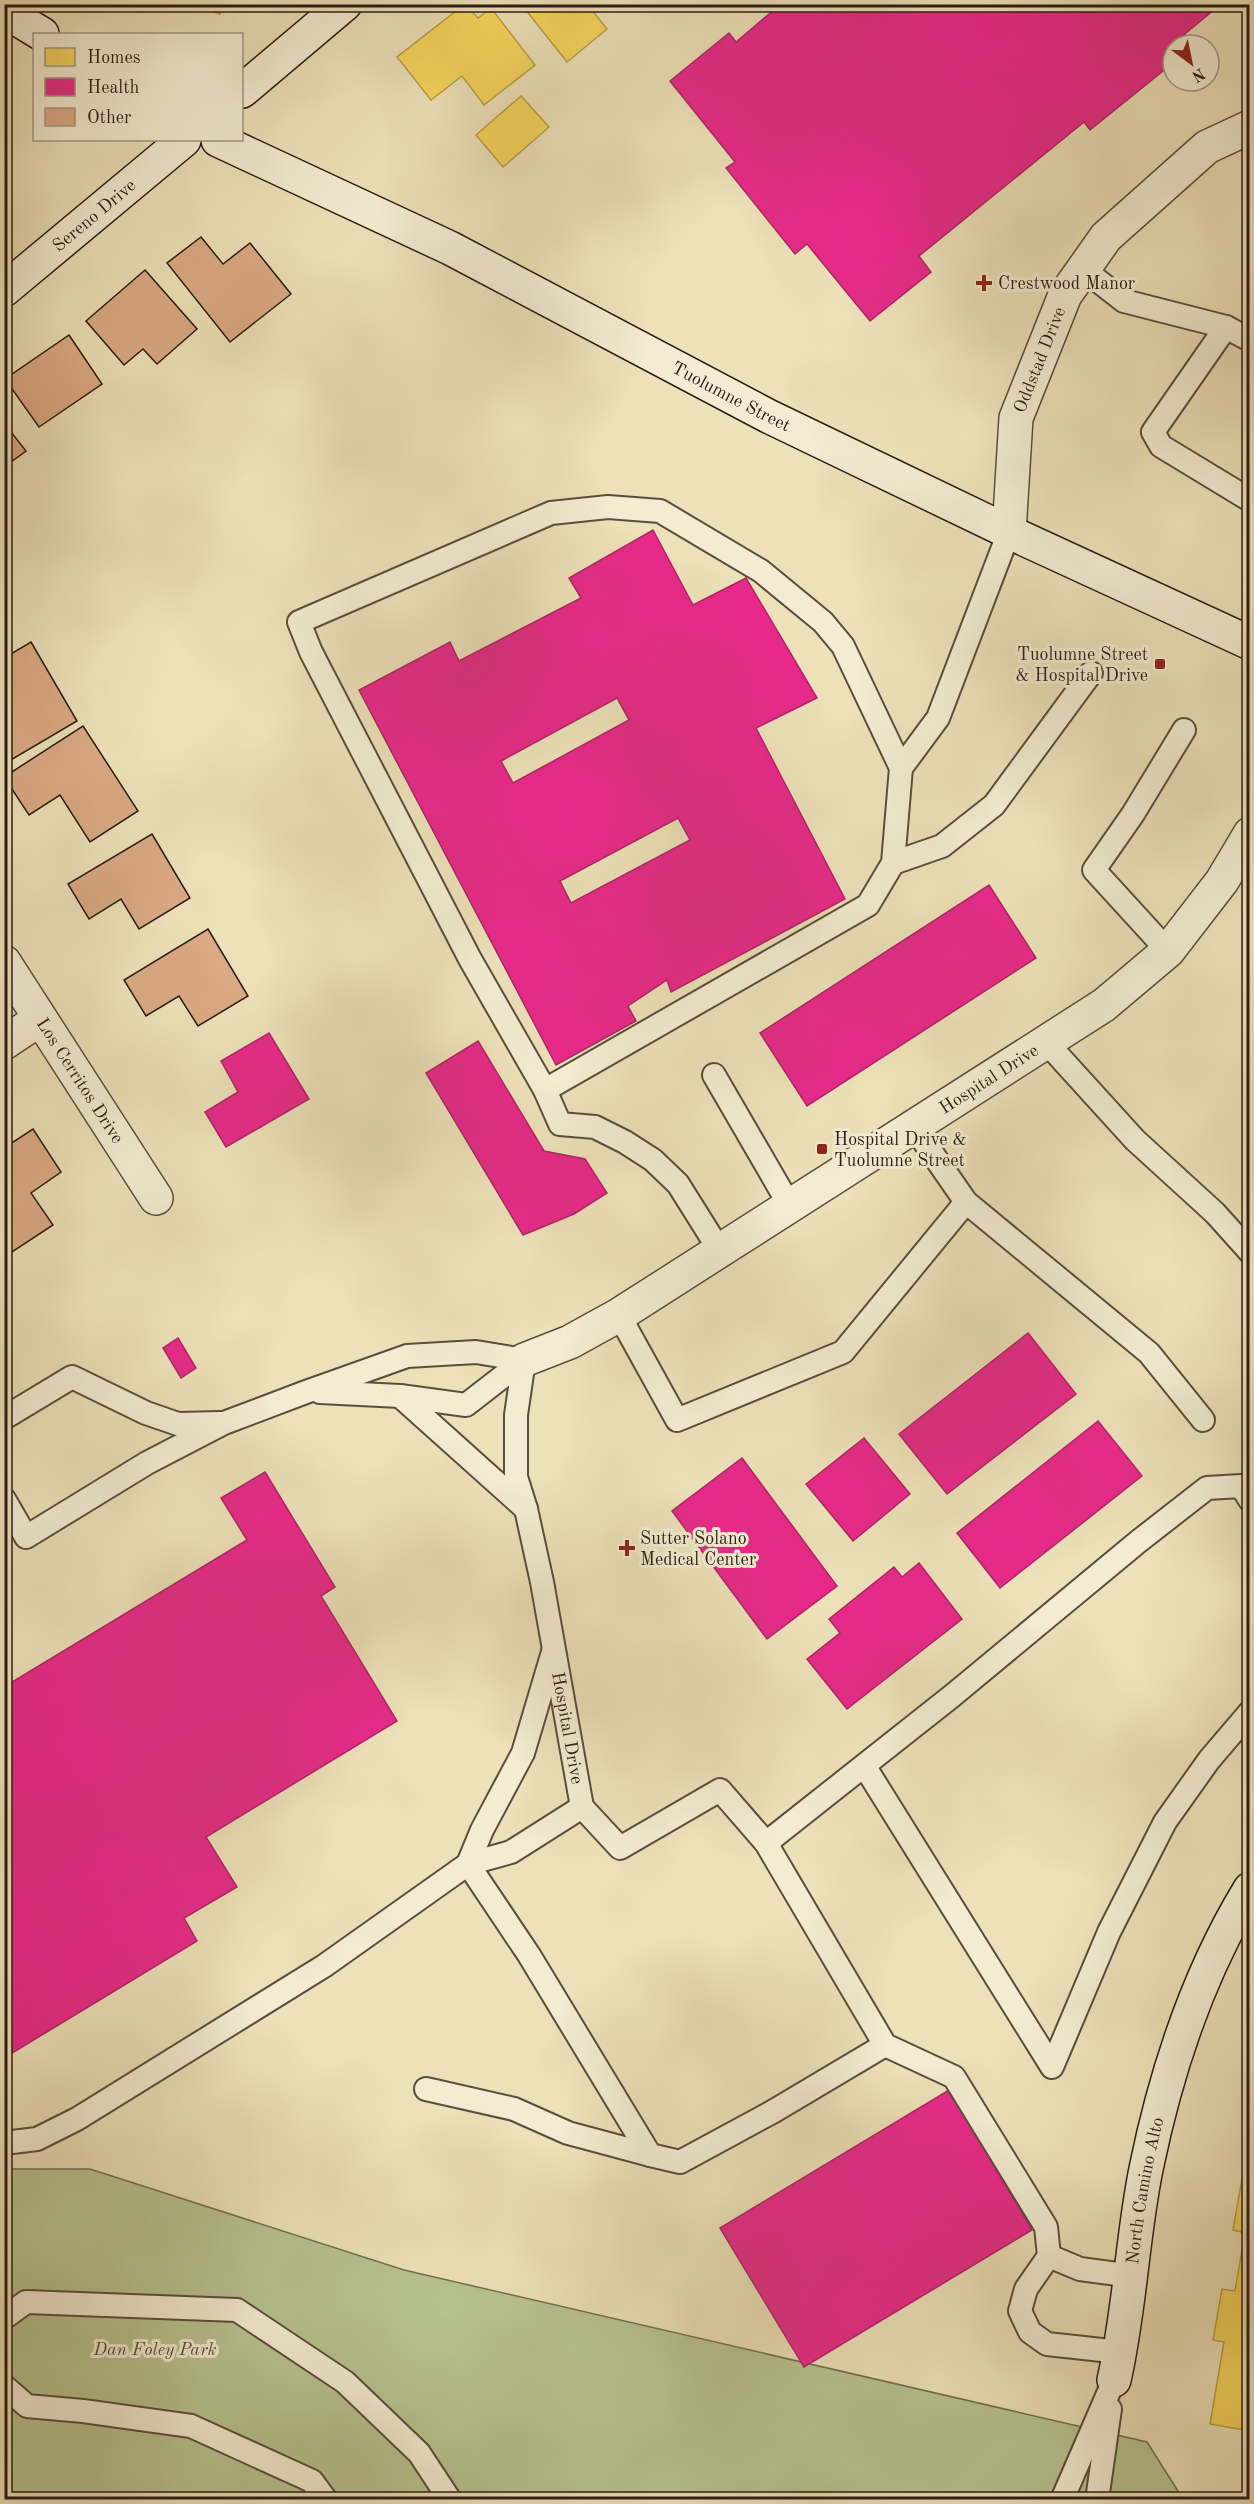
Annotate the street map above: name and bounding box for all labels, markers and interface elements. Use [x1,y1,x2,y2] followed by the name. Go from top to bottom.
[33,33,243,141] legend
[1161,33,1221,93] north arrow
[87,49,141,67] text: Homes
[1188,64,1207,84] text: N
[87,79,140,97] text: Health
[87,109,132,127] text: Other
[50,176,140,255] street label: Sereno Drive
[975,274,993,292] marker: Crestwood Manor
[998,275,1136,293] place label: Crestwood Manor
[1011,305,1069,415] street label: Oddstad Drive
[669,359,793,435] street label: Tuolumne Street
[1015,646,1148,685] place label: Tuolumne Street & Hospital Drive
[1153,657,1167,671] marker: Tuolumne Street & Hospital Drive
[33,1015,126,1147] street label: Los Cerritos Drive
[936,1041,1042,1118] street label: Hospital Drive
[834,1131,967,1170] place label: Hospital Drive & Tuolumne Street
[815,1142,829,1156] marker: Hospital Drive & Tuolumne Street
[640,1530,757,1569] place label: Sutter Solano Medical Center
[618,1539,636,1557] marker: Sutter Solano Medical Center
[548,1671,586,1786] street label: Hospital Drive
[1124,2115,1167,2265] street label: North Camino Alto
[92,2341,217,2359] park label: Dan Foley Park

